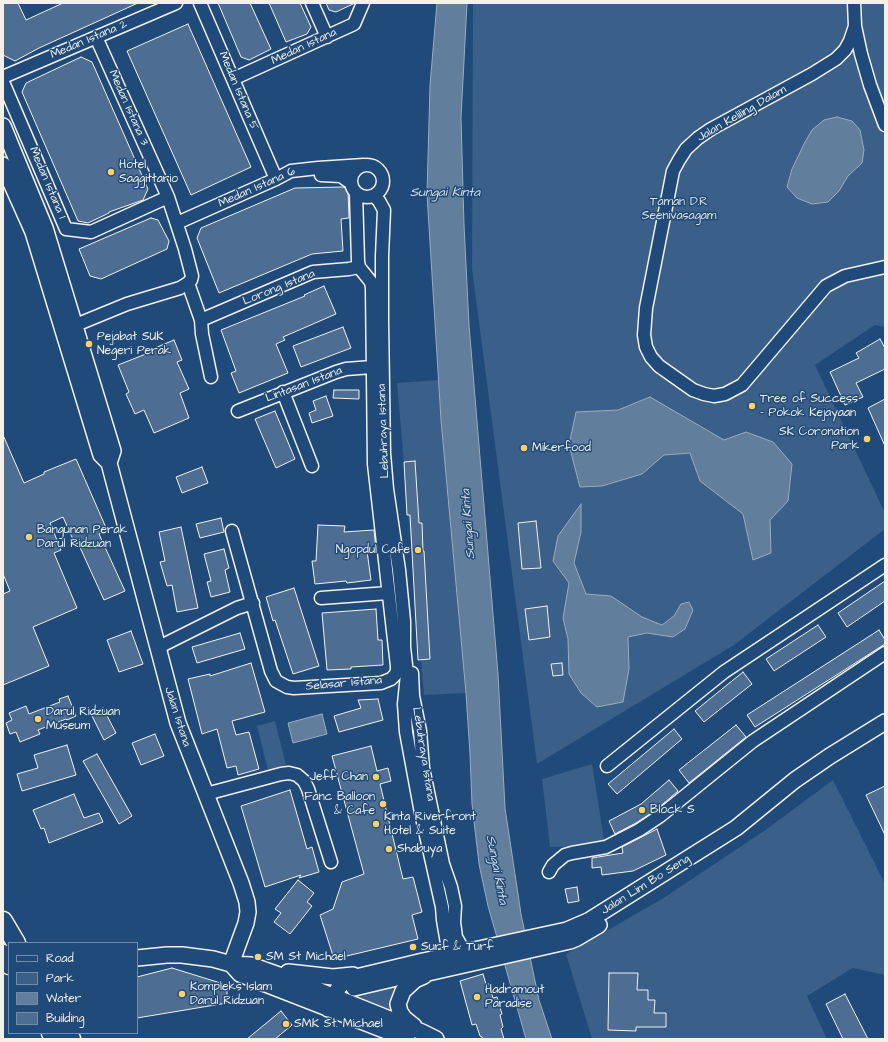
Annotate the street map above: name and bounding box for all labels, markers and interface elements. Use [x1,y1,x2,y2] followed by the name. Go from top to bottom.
[48,17,130,63] street label: Medan Istana 2
[269,26,339,68] street label: Medan Istana
[215,50,261,132] street label: Medan Istana 5
[105,68,151,148] street label: Medan Istana 3
[695,83,789,145] street label: Jalan Keliling Dalam
[25,145,69,221] street label: Medan Istana 1
[119,158,178,186] place label: Hotel Saggittario
[216,165,298,211] street label: Medan Istana 6
[106,167,116,177] marker: Hotel Saggittario
[410,185,480,201] water label: Sungai Kinta
[642,195,716,223] park label: Taman D.R Seenivasagam
[241,267,317,309] street label: Lorong Istana
[97,330,171,358] place label: Pejabat SUK Negeri Perak
[84,339,94,349] marker: Pejabat SUK Negeri Perak
[264,364,344,406] street label: Lintasan Istana
[375,383,393,479] street label: Lebuhraya Istana
[760,392,858,420] place label: Tree of Success - Pokok Kejayaan
[747,401,757,411] marker: Tree of Success - Pokok Kejayaan
[779,425,859,453] place label: SK Coronation Park
[862,434,872,444] marker: SK Coronation Park
[532,441,591,455] place label: Mikerfood
[519,443,529,453] marker: Mikerfood
[459,488,479,560] water label: Sungai Kinta
[37,523,127,551] place label: Bangunan Perak Darul Ridzuan
[24,532,34,542] marker: Bangunan Perak Darul Ridzuan
[336,543,410,557] place label: Ngopdul Cafe
[413,545,423,555] marker: Ngopdul Cafe
[305,673,383,695] street label: Selasar Istana
[161,685,193,749] street label: Jalan Istana
[46,705,120,733] place label: Darul Ridzuan Museum
[408,706,438,802] street label: Lebuhraya Istana
[33,714,43,724] marker: Darul Ridzuan Museum
[310,770,368,784] place label: Jeff Chan
[371,772,381,782] marker: Jeff Chan
[304,790,375,818] place label: Fanc Balloon & Cafe
[378,799,388,809] marker: Fanc Balloon & Cafe
[650,803,695,817] place label: Block S
[637,805,647,815] marker: Block S
[384,810,476,838] place label: Kinta Riverfront Hotel & Suite
[371,819,381,829] marker: Kinta Riverfront Hotel & Suite
[482,834,510,906] water label: Sungai Kinta
[397,842,442,856] place label: Shabuya
[384,844,394,854] marker: Shabuya
[599,852,693,918] street label: Jalan Lim Bo Seng
[421,940,494,954] place label: Surf & Turf
[8,942,138,1034] legend
[408,942,418,952] marker: Surf & Turf
[46,950,74,967] text: Road
[266,950,346,964] place label: SM St Michael
[253,952,263,962] marker: SM St Michael
[46,970,74,987] text: Park
[190,980,272,1008] place label: Kompleks Islam Darul Ridzuan
[485,983,544,1011] place label: Hadramout Paradise
[177,989,187,999] marker: Kompleks Islam Darul Ridzuan
[46,990,81,1007] text: Water
[472,992,482,1002] marker: Hadramout Paradise
[46,1010,84,1027] text: Building
[294,1017,383,1031] place label: SMK St. Michael
[281,1019,291,1029] marker: SMK St. Michael

